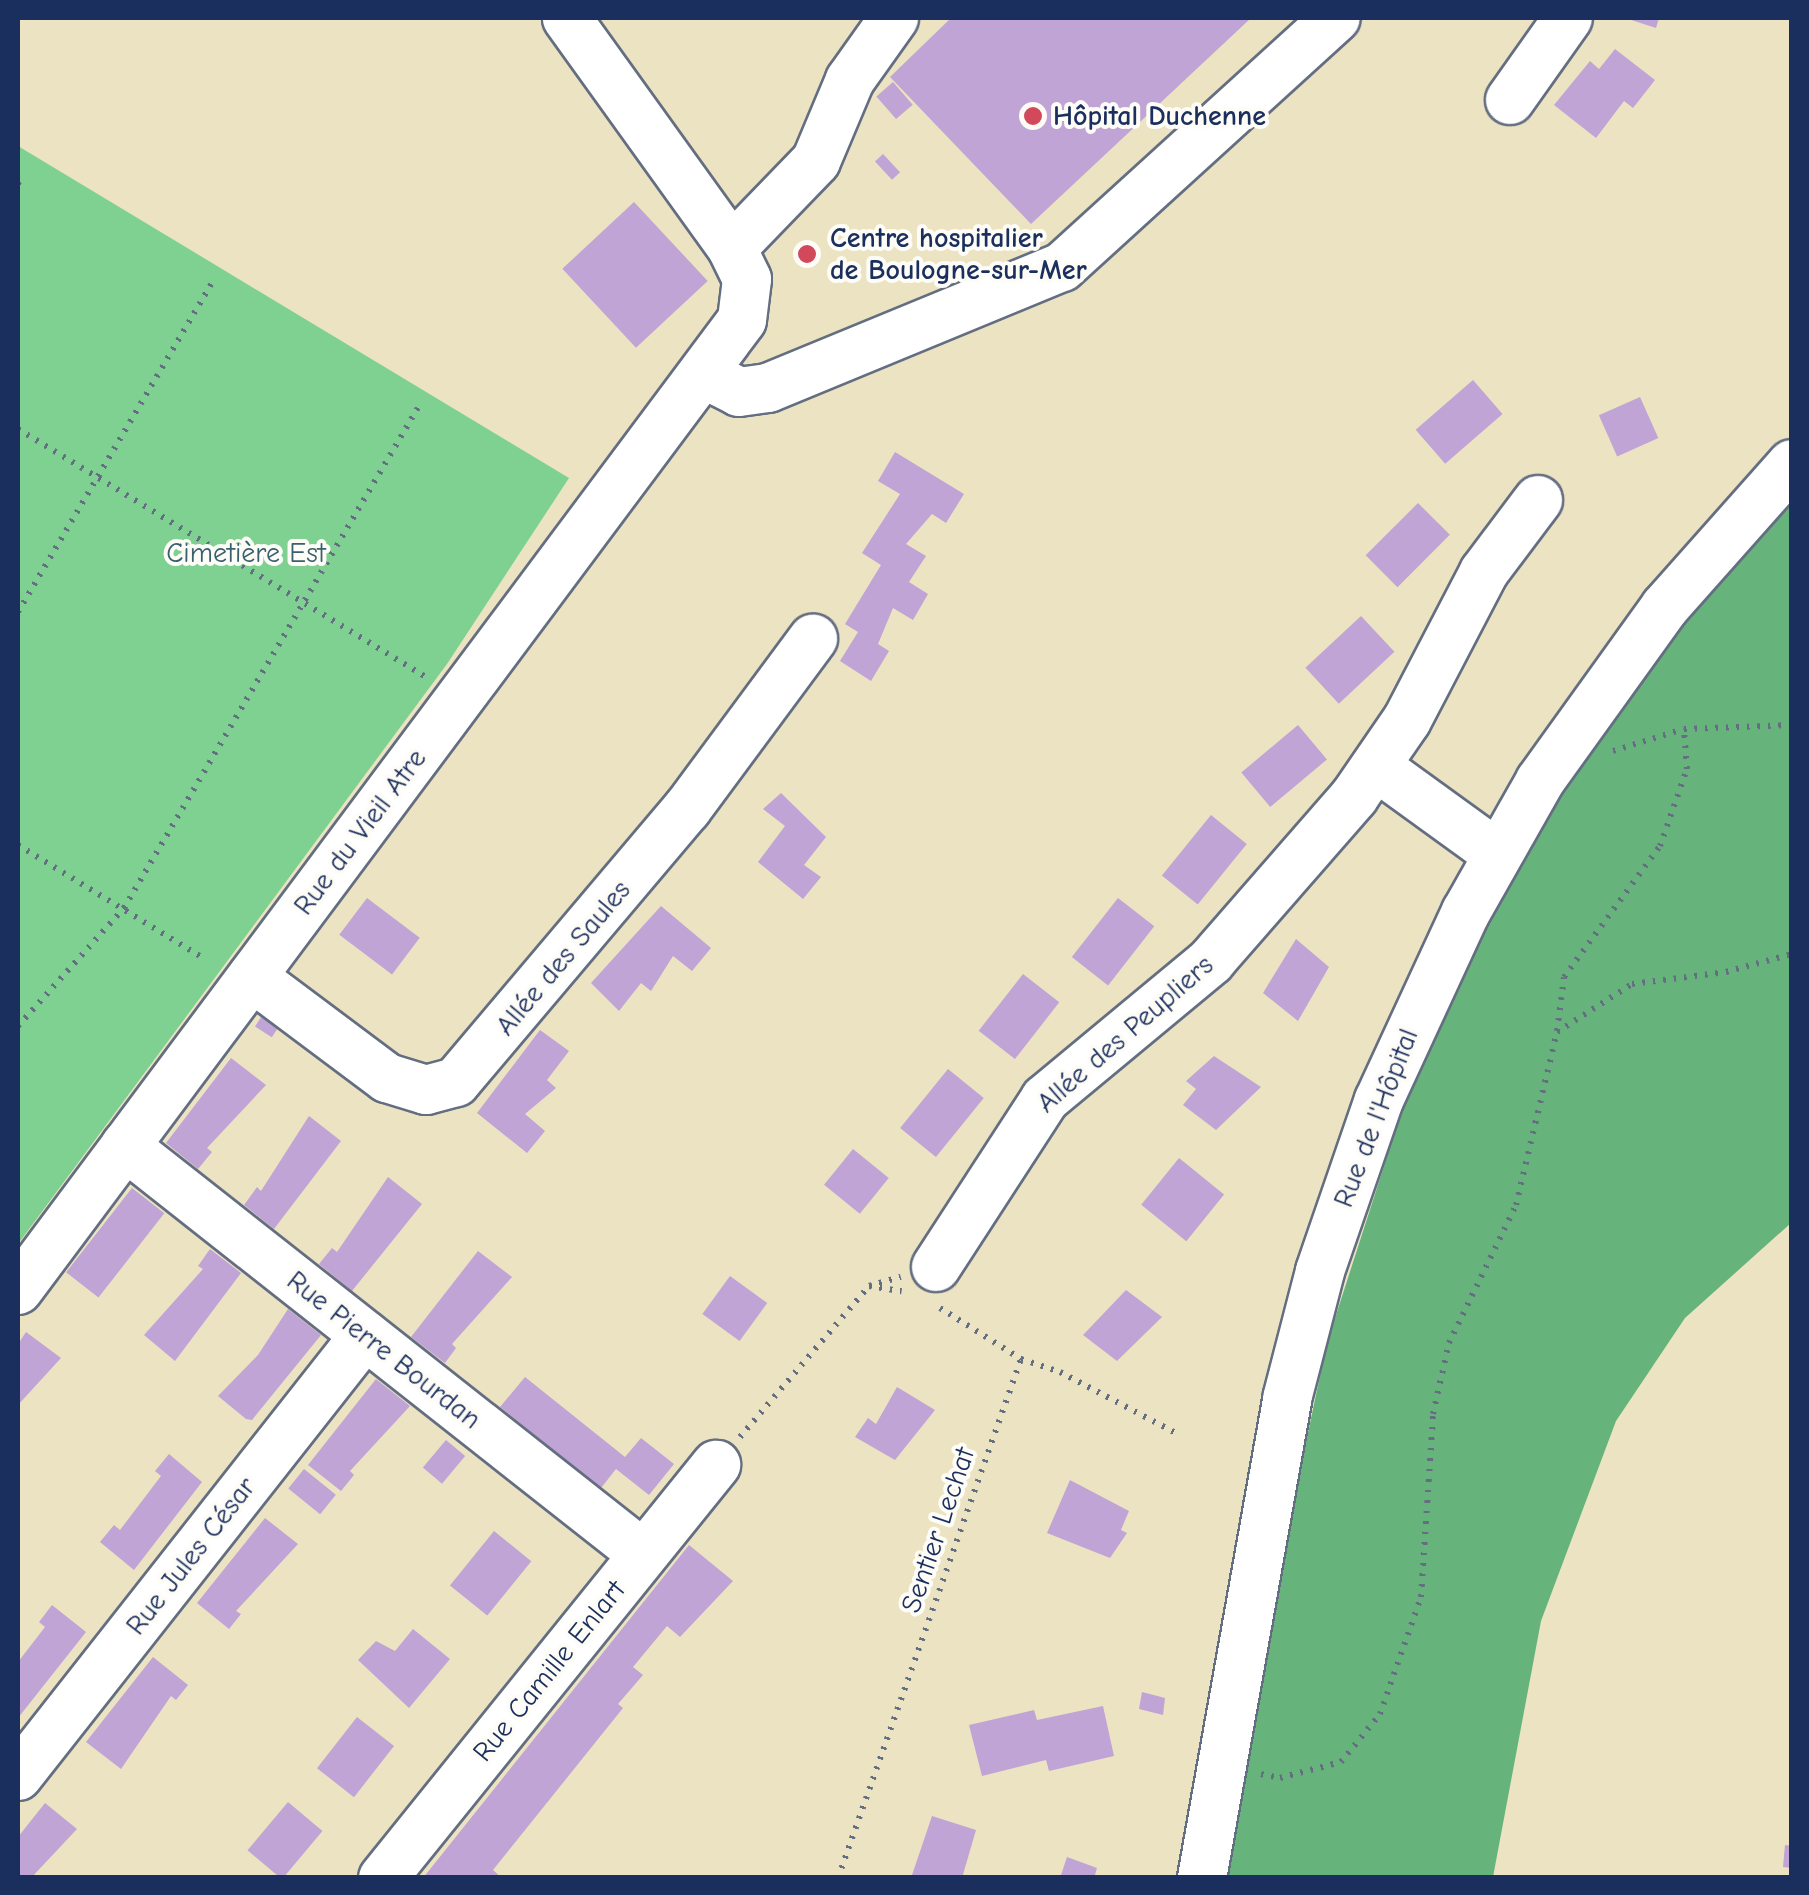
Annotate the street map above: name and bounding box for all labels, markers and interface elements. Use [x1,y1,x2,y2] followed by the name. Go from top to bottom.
[1053,99,1266,133] place label: Hôpital Duchenne
[1022,105,1044,127] marker: Hôpital Duchenne
[830,221,1087,287] place label: Centre hospitalier de Boulogne-sur-Mer
[794,241,820,267] marker: Centre hospitalier de Boulogne-sur-Mer
[166,536,326,570] park label: Cimetière Est
[287,742,433,922] street label: Rue du Vieil Atre
[488,874,638,1042] street label: Allée des Saules
[1030,948,1220,1120] street label: Allée des Peupliers
[1327,1024,1425,1212] street label: Rue de l'Hôpital
[280,1264,488,1436] street label: Rue Pierre Bourdan
[894,1443,982,1617] street label: Sentier Lechat
[119,1470,263,1642] street label: Rue Jules César
[466,1574,632,1768] street label: Rue Camille Enlart

